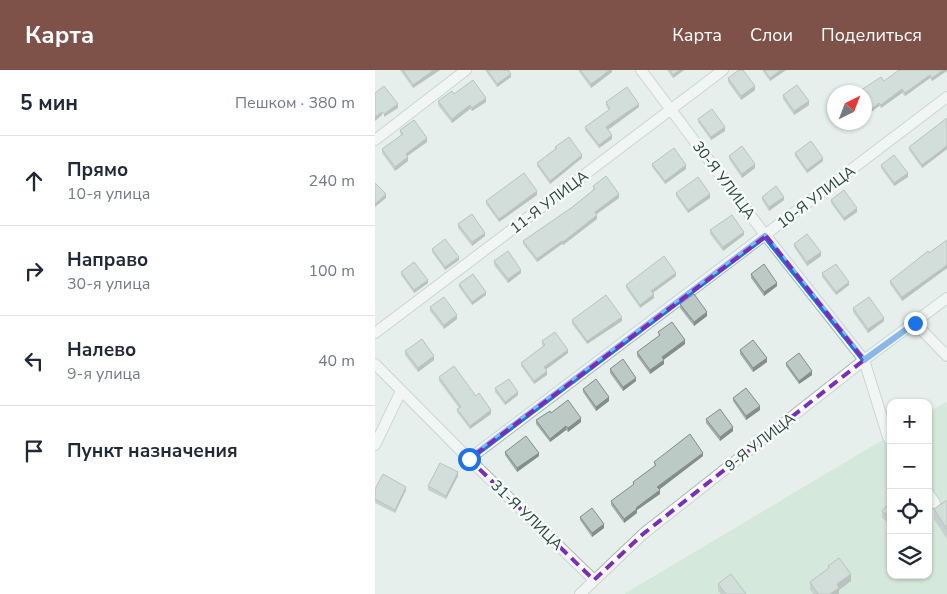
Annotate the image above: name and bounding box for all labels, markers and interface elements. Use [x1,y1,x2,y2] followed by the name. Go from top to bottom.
[25,19,94,51] text: Карта
[672,23,722,47] text: Карта
[750,23,793,47] text: Слои
[821,23,922,47] text: Поделиться
[827,85,872,130] north arrow
[20,89,78,117] text: 5 мин
[235,92,355,114] text: Пешком · 380 m
[688,137,760,223] street label: 30-Я УЛИЦА
[67,157,128,183] text: Прямо
[773,161,859,233] street label: 10-Я УЛИЦА
[506,166,592,238] street label: 11-Я УЛИЦА
[20,167,48,195] icon: ahead
[308,170,355,192] text: 240 m
[67,183,150,205] text: 10-я улица
[67,247,148,273] text: Направо
[20,257,48,285] icon: right
[308,260,355,282] text: 100 m
[67,273,150,295] text: 30-я улица
[904,312,927,335] route end
[67,337,136,363] text: Налево
[20,347,48,375] icon: left
[318,350,355,372] text: 40 m
[67,363,141,385] text: 9-я улица
[887,399,932,579] map controls
[887,399,932,444] button: +
[721,408,799,476] street label: 9-Я УЛИЦА
[20,437,48,465] icon: arrive
[67,438,238,464] text: Пункт назначения
[887,444,932,489] button: −
[458,448,481,471] route start
[487,476,567,555] street label: 31-Я УЛИЦА
[887,489,932,534] button: locate
[887,534,932,579] button: layers

